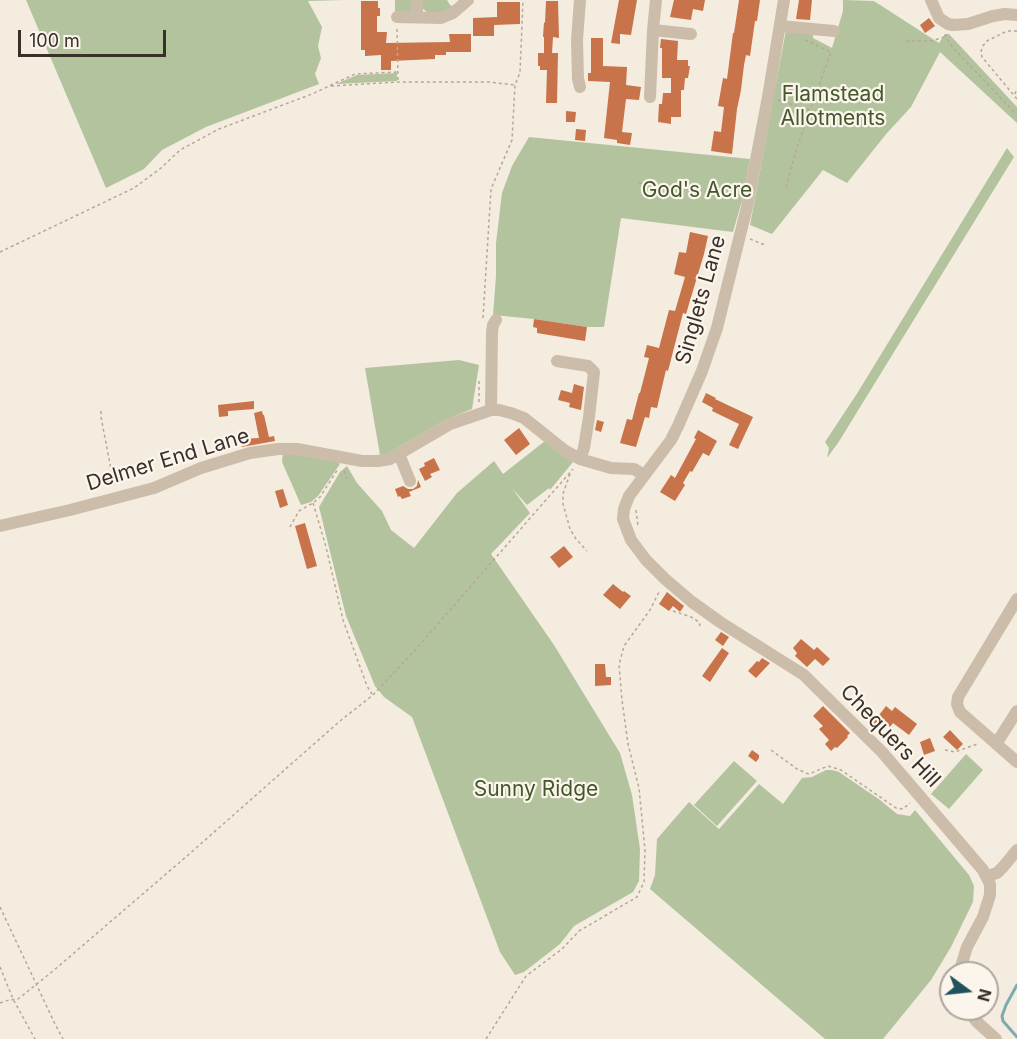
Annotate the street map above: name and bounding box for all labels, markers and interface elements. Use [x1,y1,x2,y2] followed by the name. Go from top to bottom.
[21,18,170,56] scale bar
[29,30,80,51] text: 100 m
[781,82,885,132] park label: Flamstead Allotments
[642,178,752,204] park label: God's Acre
[671,233,731,367] street label: Singlets Lane
[83,423,253,497] street label: Delmer End Lane
[835,679,945,793] street label: Chequers Hill
[474,777,598,803] park label: Sunny Ridge
[939,961,999,1021] north arrow
[973,987,996,1004] text: N

